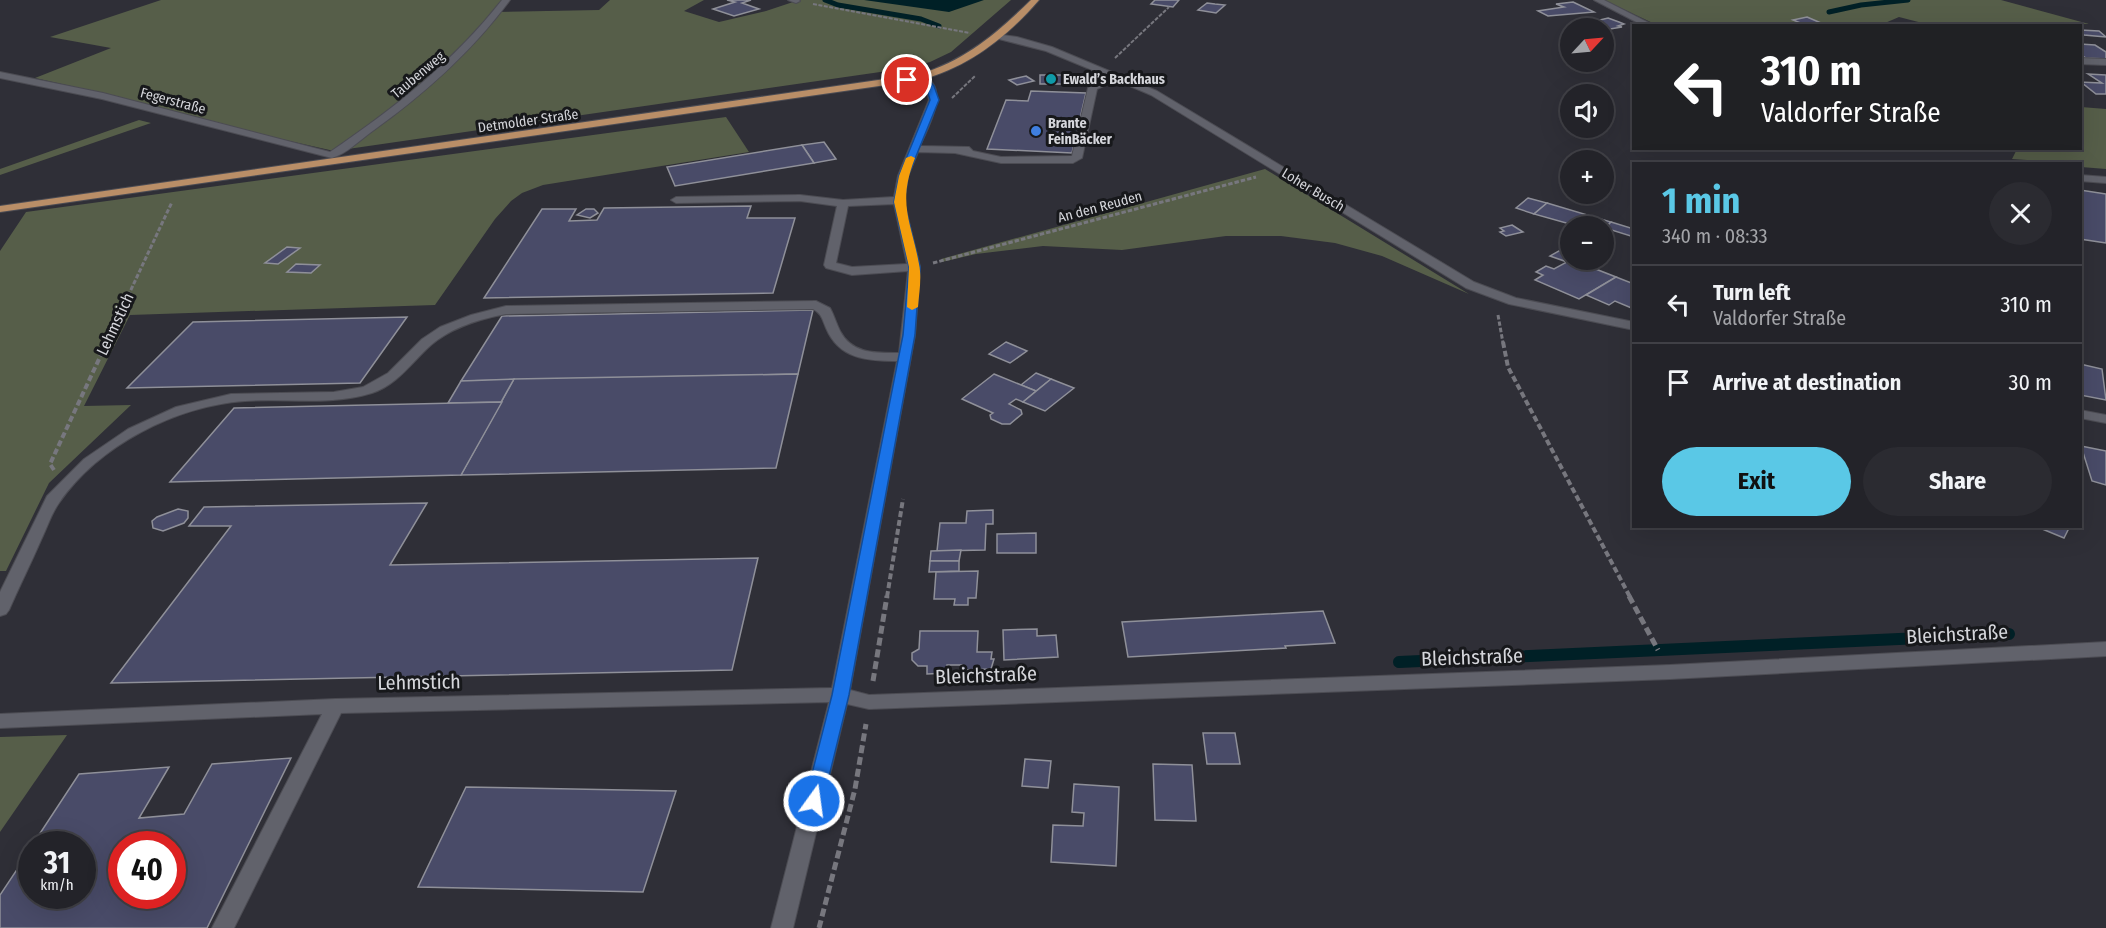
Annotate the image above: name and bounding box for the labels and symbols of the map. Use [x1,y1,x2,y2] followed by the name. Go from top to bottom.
[1560,18,1614,72] north arrow
[388,48,448,102] street label: Taubenweg
[881,54,932,105] pin
[1063,71,1165,88] place label: Ewald’s Backhaus
[1044,72,1058,86] marker: Ewald’s Backhaus
[139,84,208,118] street label: Fegerstraße
[477,106,579,136] street label: Detmolder Straße
[1048,115,1113,148] place label: Brante FeinBäcker
[1029,124,1043,138] marker: Brante FeinBäcker
[1279,165,1347,215] street label: Loher Busch
[1056,188,1144,226] street label: An den Reuden
[92,290,138,358] street label: Lehmstich
[1905,619,2009,649] street label: Bleichstraße
[1421,643,1523,671] street label: Bleichstraße
[935,661,1037,689] street label: Bleichstraße
[377,669,461,695] street label: Lehmstich
[782,769,846,833] position arrow
[108,831,186,909] speed limit sign: 40

